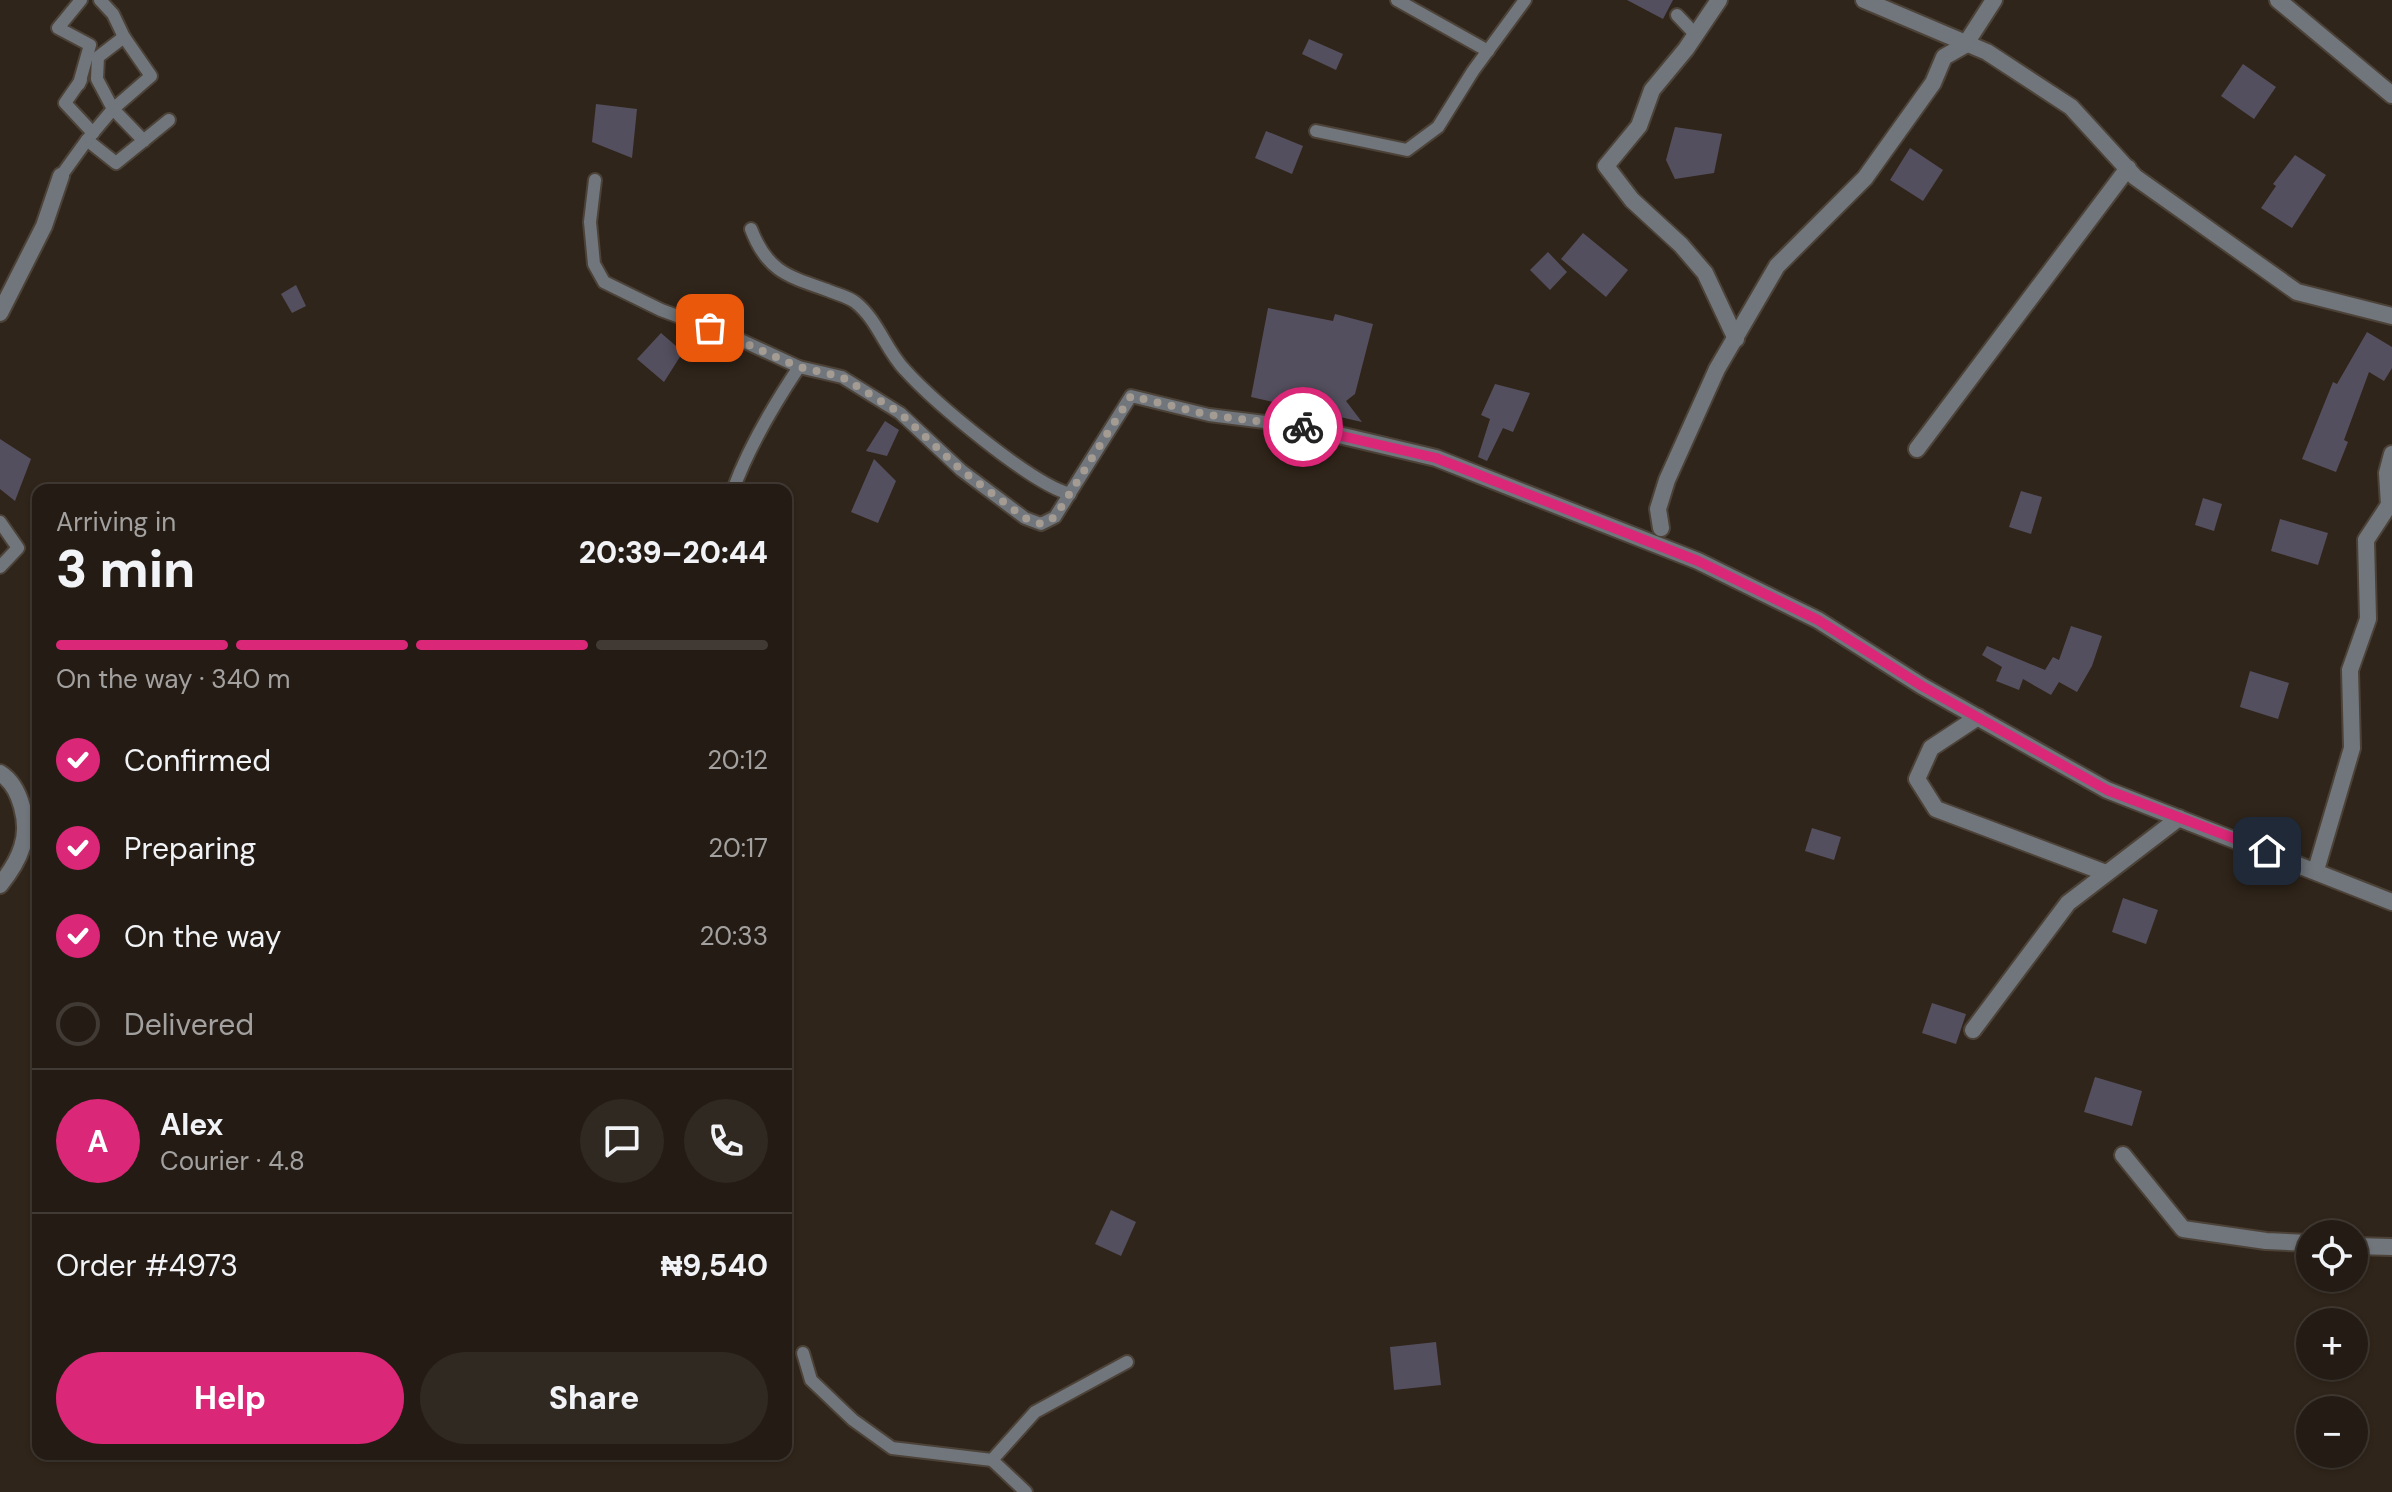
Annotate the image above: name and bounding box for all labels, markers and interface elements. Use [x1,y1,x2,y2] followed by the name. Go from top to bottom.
[676,294,744,362] pin
[688,306,732,350] icon: bag
[1263,387,1343,467] courier
[1281,405,1325,449] icon: bike
[56,505,176,539] text: Arriving in
[579,533,768,572] text: 20:39–20:44
[56,535,195,603] text: 3 min
[56,662,290,696] text: On the way · 340 m
[56,738,100,782] icon: check
[124,741,271,780] text: Confirmed
[707,743,768,777] text: 20:12
[2233,817,2301,885] pin
[56,826,100,870] icon: check
[124,829,256,868] text: Preparing
[2245,829,2289,873] icon: home
[708,831,768,865] text: 20:17
[56,914,100,958] icon: check
[124,917,281,956] text: On the way
[700,919,768,953] text: 20:33
[124,1005,254,1044] text: Delivered
[580,1099,664,1183] button: chat
[684,1099,768,1183] button: phone
[160,1105,223,1144] text: Alex
[87,1122,109,1161] text: A
[160,1144,305,1178] text: Courier · 4.8
[2296,1220,2368,1468] map controls
[2296,1220,2368,1292] button: locate
[56,1246,238,1285] text: Order #4973
[661,1246,768,1285] text: ₦9,540
[2296,1308,2368,1380] button: +
[56,1352,404,1444] button: Help
[420,1352,768,1444] button: Share
[2296,1396,2368,1468] button: −

